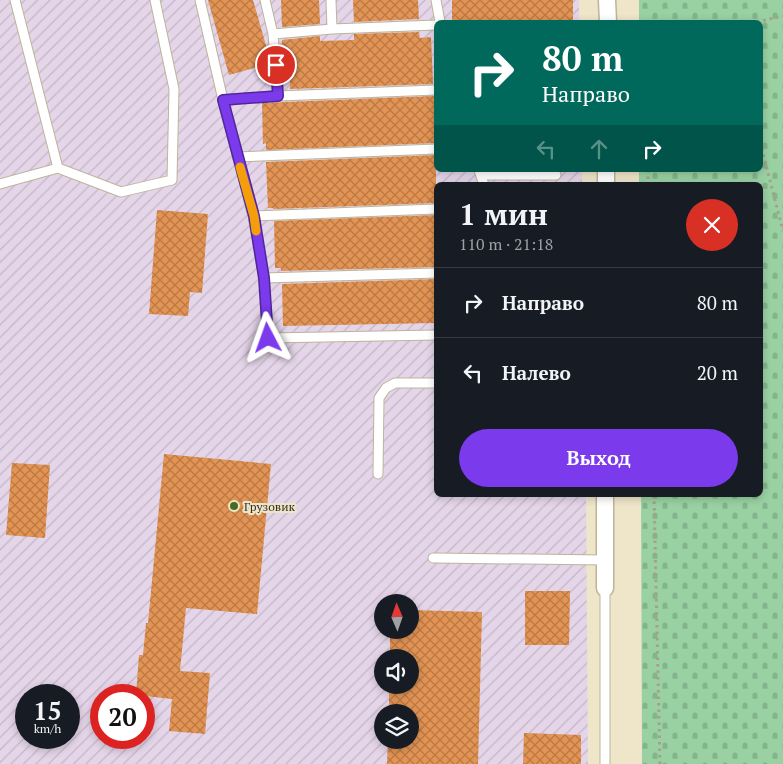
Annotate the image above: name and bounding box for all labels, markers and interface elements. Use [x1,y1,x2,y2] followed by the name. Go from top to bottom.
[542,35,623,81] text: 80 m
[459,40,524,105] icon: right
[255,44,297,86] pin
[262,51,290,79] icon: arrive
[542,79,630,108] text: Направо
[532,135,560,163] icon: left
[585,135,613,163] icon: ahead
[638,135,666,163] icon: right
[459,194,548,234] text: 1 мин
[686,199,738,251] button: close
[459,233,553,255] text: 110 m · 21:18
[459,289,487,317] icon: right
[502,290,584,315] text: Направо
[697,290,738,315] text: 80 m
[241,311,293,363] position arrow
[459,359,487,387] icon: left
[502,360,571,385] text: Налево
[697,360,738,385] text: 20 m
[459,429,738,487] button: Выход
[244,499,295,514] place label: Грузовик
[228,500,240,512] marker: Грузовик
[374,594,419,639] north arrow
[374,594,419,749] map controls
[374,649,419,694] button: sound
[90,684,155,749] speed limit sign: 20
[33,694,62,727] text: 15
[374,704,419,749] button: layers
[34,721,61,736] text: km/h

